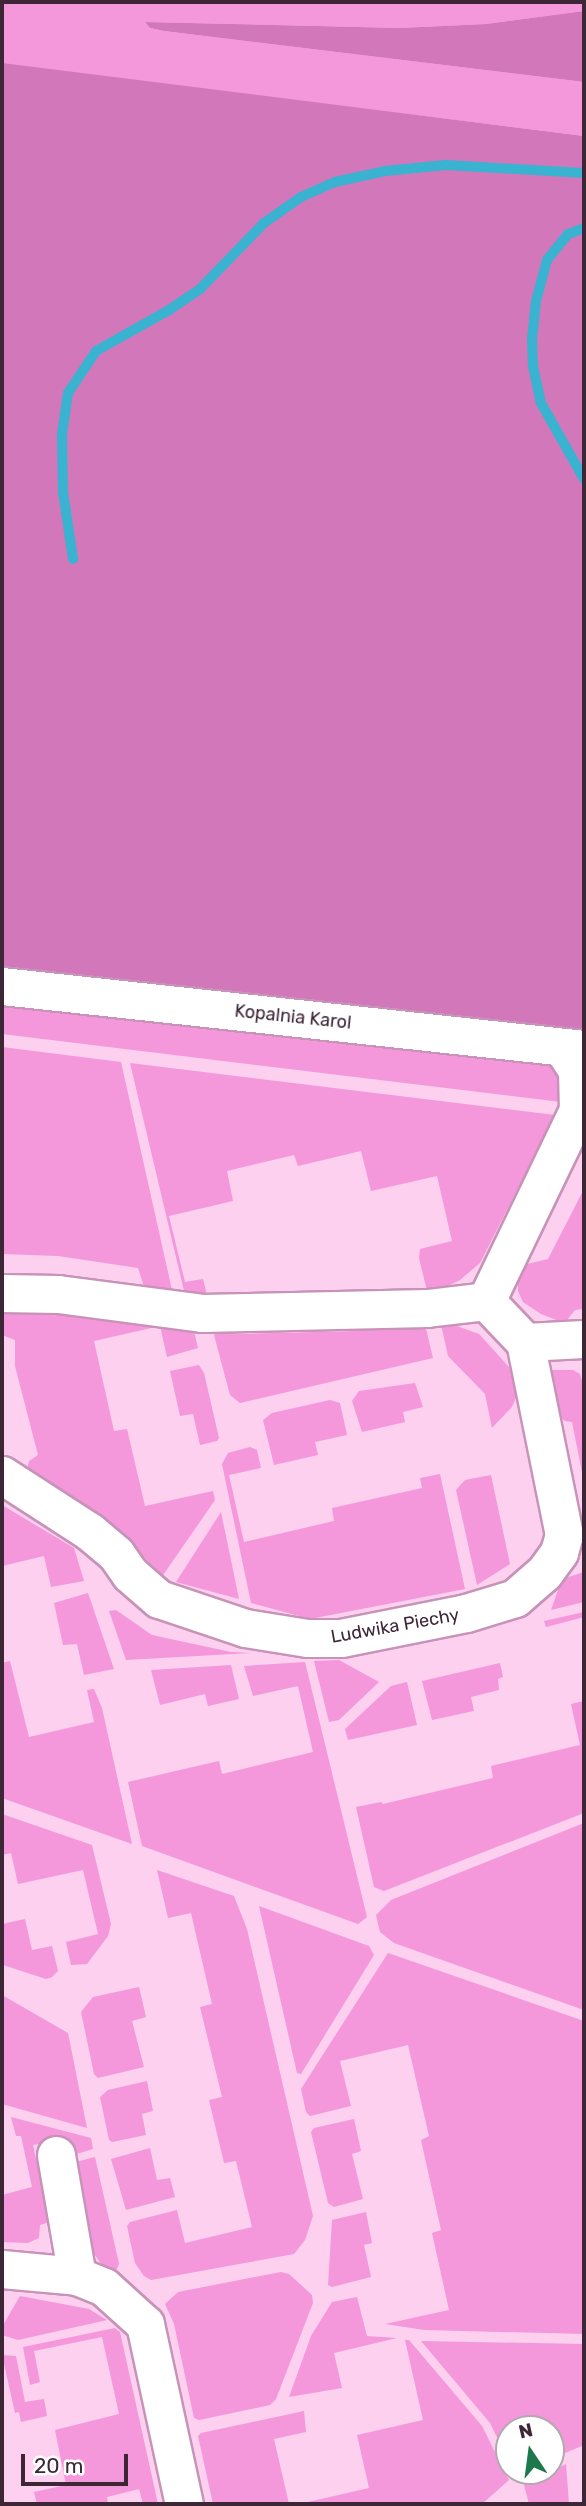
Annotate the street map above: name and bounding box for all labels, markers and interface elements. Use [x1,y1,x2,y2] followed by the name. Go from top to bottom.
[234,1000,352,1034] street label: Kopalnia Karol
[329,1604,461,1648] street label: Ludwika Piechy
[495,2415,565,2485] north arrow
[516,2418,535,2444] text: N
[24,2440,131,2484] scale bar
[34,2453,83,2478] text: 20 m

